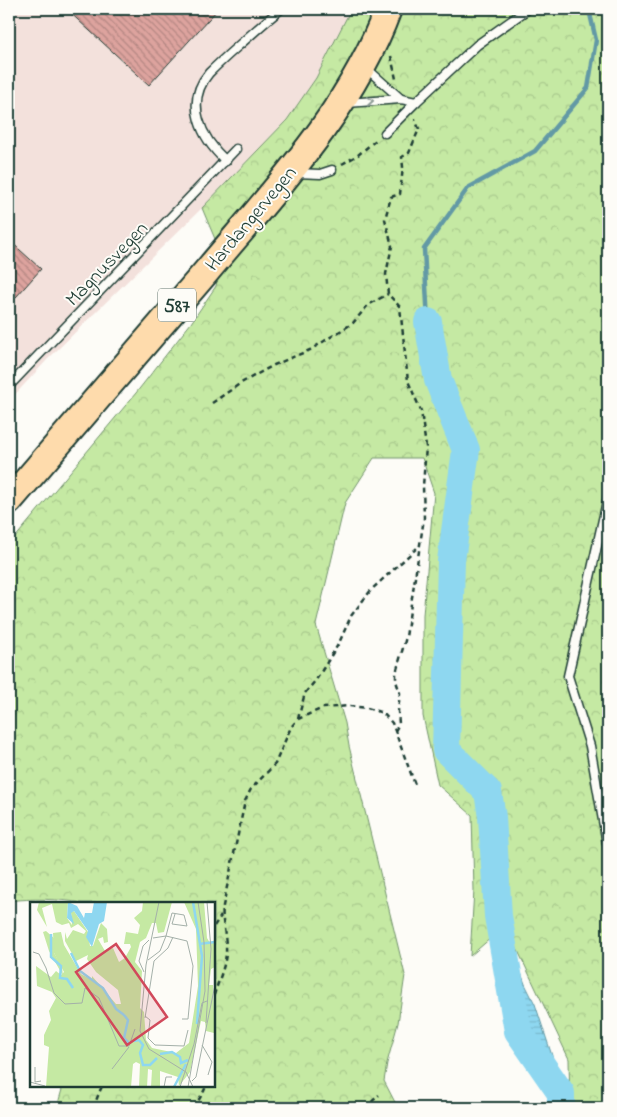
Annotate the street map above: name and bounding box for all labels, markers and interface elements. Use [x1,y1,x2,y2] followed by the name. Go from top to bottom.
[367,96,375,107] one-way arrow
[199,160,306,279] street label: Hardangervegen
[60,216,157,315] street label: Magnusvegen
[158,288,196,322] road number: 587
[30,902,215,1087] inset map

